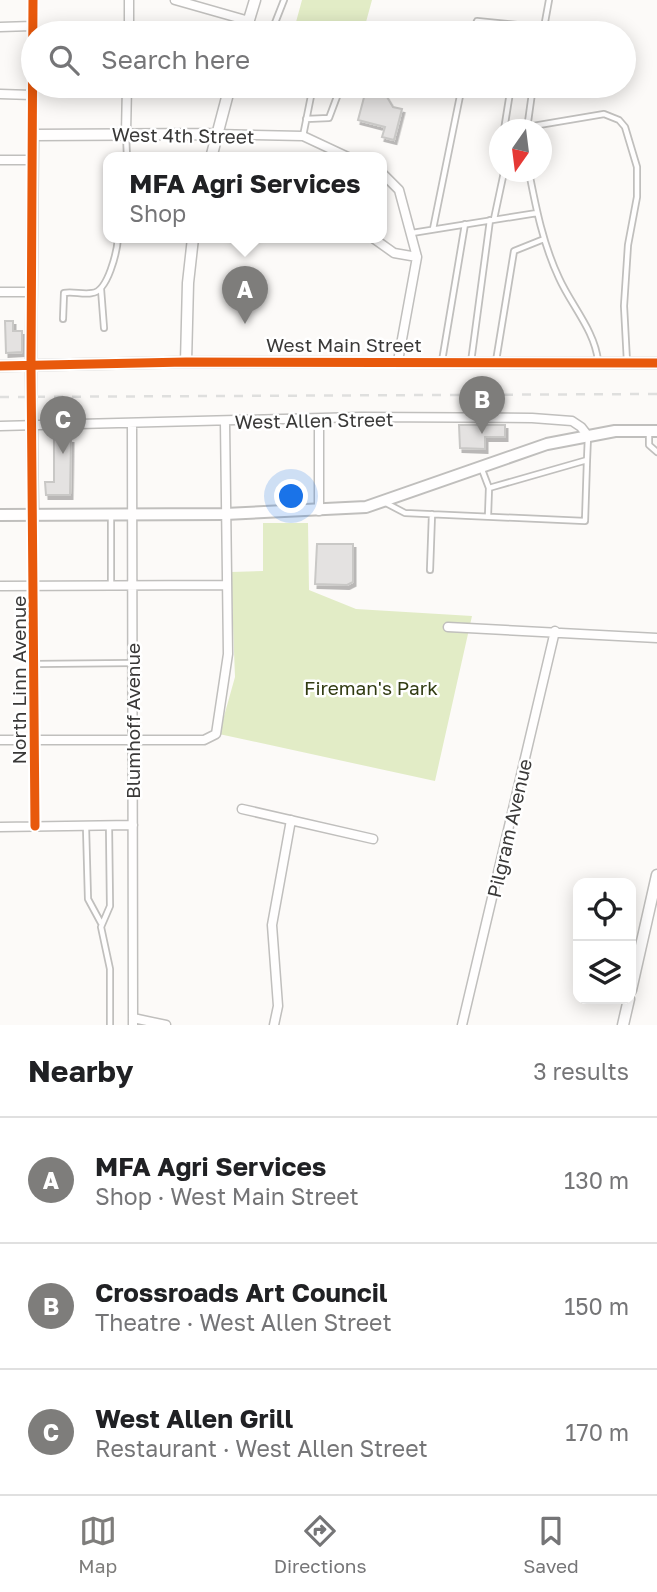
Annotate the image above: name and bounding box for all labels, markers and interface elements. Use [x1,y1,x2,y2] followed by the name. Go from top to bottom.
[21,21,636,98] search box
[45,41,83,79] icon: search
[101,44,250,75] text: Search here
[489,119,552,182] north arrow
[111,122,255,148] street label: West 4th Street
[103,152,387,243] popup
[129,168,361,199] text: MFA Agri Services
[129,199,186,227] text: Shop
[222,266,268,324] pin: A
[266,333,422,356] street label: West Main Street
[459,376,505,434] pin: B
[40,396,86,454] pin: C
[234,407,394,433] street label: West Allen Street
[274,479,308,513] your location
[7,596,30,764] street label: North Linn Avenue
[121,643,144,799] street label: Blumhoff Avenue
[304,676,438,699] park label: Fireman's Park
[482,756,536,900] street label: Pilgram Avenue
[573,878,636,1004] map controls
[573,878,636,941] button: locate
[573,941,636,1004] button: layers
[28,1053,133,1089] text: Nearby
[533,1057,629,1085] text: 3 results
[95,1151,326,1182] text: MFA Agri Services
[43,1166,59,1194] text: A
[564,1166,629,1194] text: 130 m
[95,1182,359,1210] text: Shop · West Main Street
[95,1277,387,1308] text: Crossroads Art Council
[43,1292,59,1320] text: B
[564,1292,629,1320] text: 150 m
[95,1308,392,1336] text: Theatre · West Allen Street
[95,1403,293,1434] text: West Allen Grill
[43,1418,59,1446] text: C
[565,1418,629,1446] text: 170 m
[95,1434,428,1462] text: Restaurant · West Allen Street
[78,1512,117,1577] tab: Map
[274,1512,367,1577] tab: Directions
[523,1512,579,1577] tab: Saved

